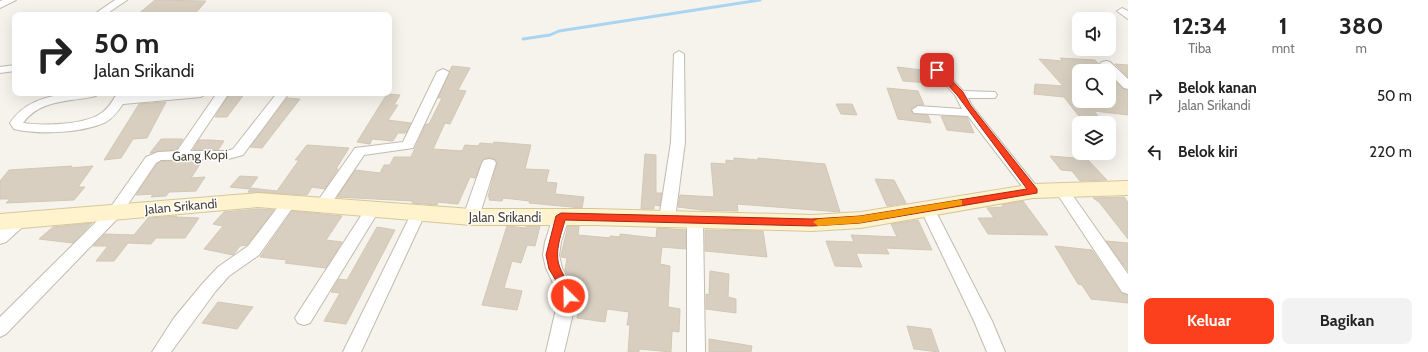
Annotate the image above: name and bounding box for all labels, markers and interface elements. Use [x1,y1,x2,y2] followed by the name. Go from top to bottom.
[1172,11,1227,40] text: 12:34
[1279,11,1288,40] text: 1
[1339,11,1383,40] text: 380
[1072,12,1116,160] map controls
[1072,12,1116,56] button: sound
[94,26,159,60] text: 50 m
[28,28,80,80] icon: right
[1188,40,1211,56] text: Tiba
[1272,40,1295,56] text: mnt
[1356,40,1367,56] text: m
[920,53,954,87] pin
[926,59,948,81] icon: arrive
[94,60,194,82] text: Jalan Srikandi
[1072,64,1116,108] button: search
[1178,79,1257,97] text: Belok kanan
[1144,85,1166,107] icon: right
[1377,87,1412,105] text: 50 m
[1178,97,1251,113] text: Jalan Srikandi
[1072,116,1116,160] button: layers
[1144,141,1166,163] icon: left
[1178,143,1238,161] text: Belok kiri
[1369,143,1412,161] text: 220 m
[172,146,228,164] street label: Gang Kopi
[143,195,218,217] street label: Jalan Srikandi
[468,209,541,225] street label: Jalan Srikandi
[547,275,589,317] position arrow
[1144,298,1274,344] button: Keluar
[1282,298,1412,344] button: Bagikan

